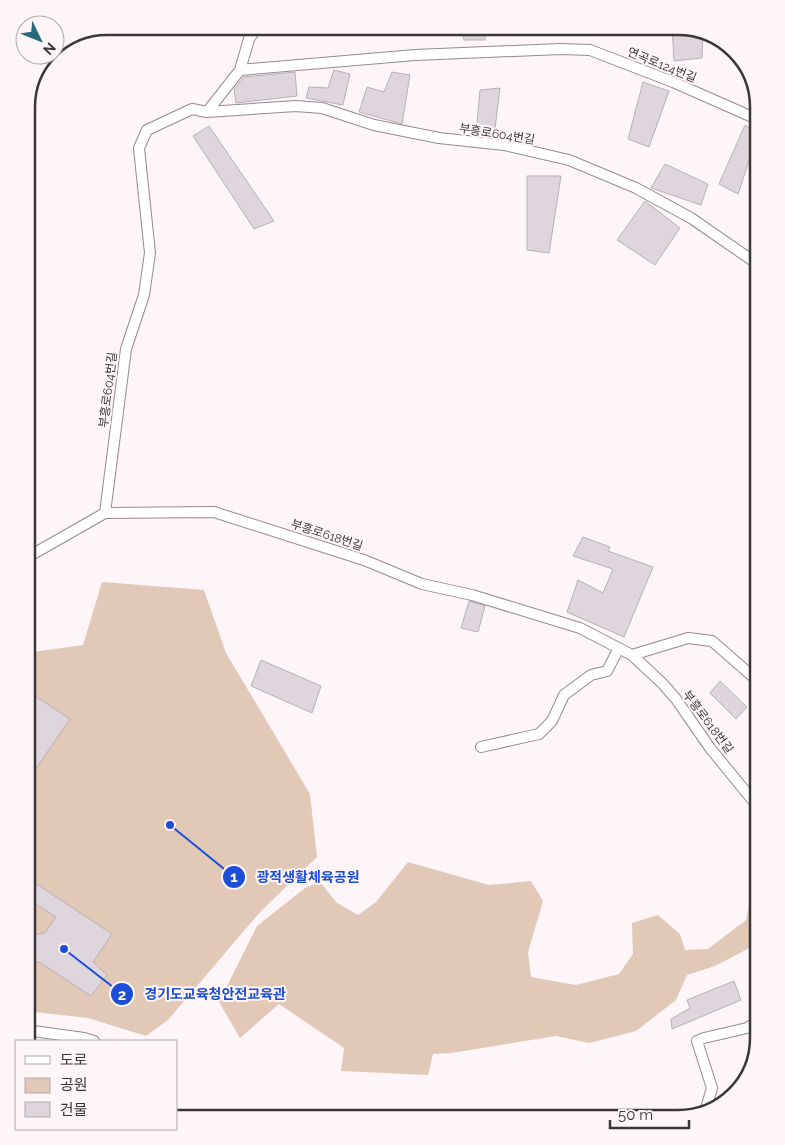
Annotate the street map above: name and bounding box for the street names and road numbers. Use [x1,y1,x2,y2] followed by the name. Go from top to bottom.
[625,45,699,85] street label: 연곡로124번길
[458,121,536,147] street label: 부흥로604번길
[96,351,120,429] street label: 부흥로604번길
[289,517,365,553] street label: 부흥로618번길
[680,688,736,756] street label: 부흥로618번길

